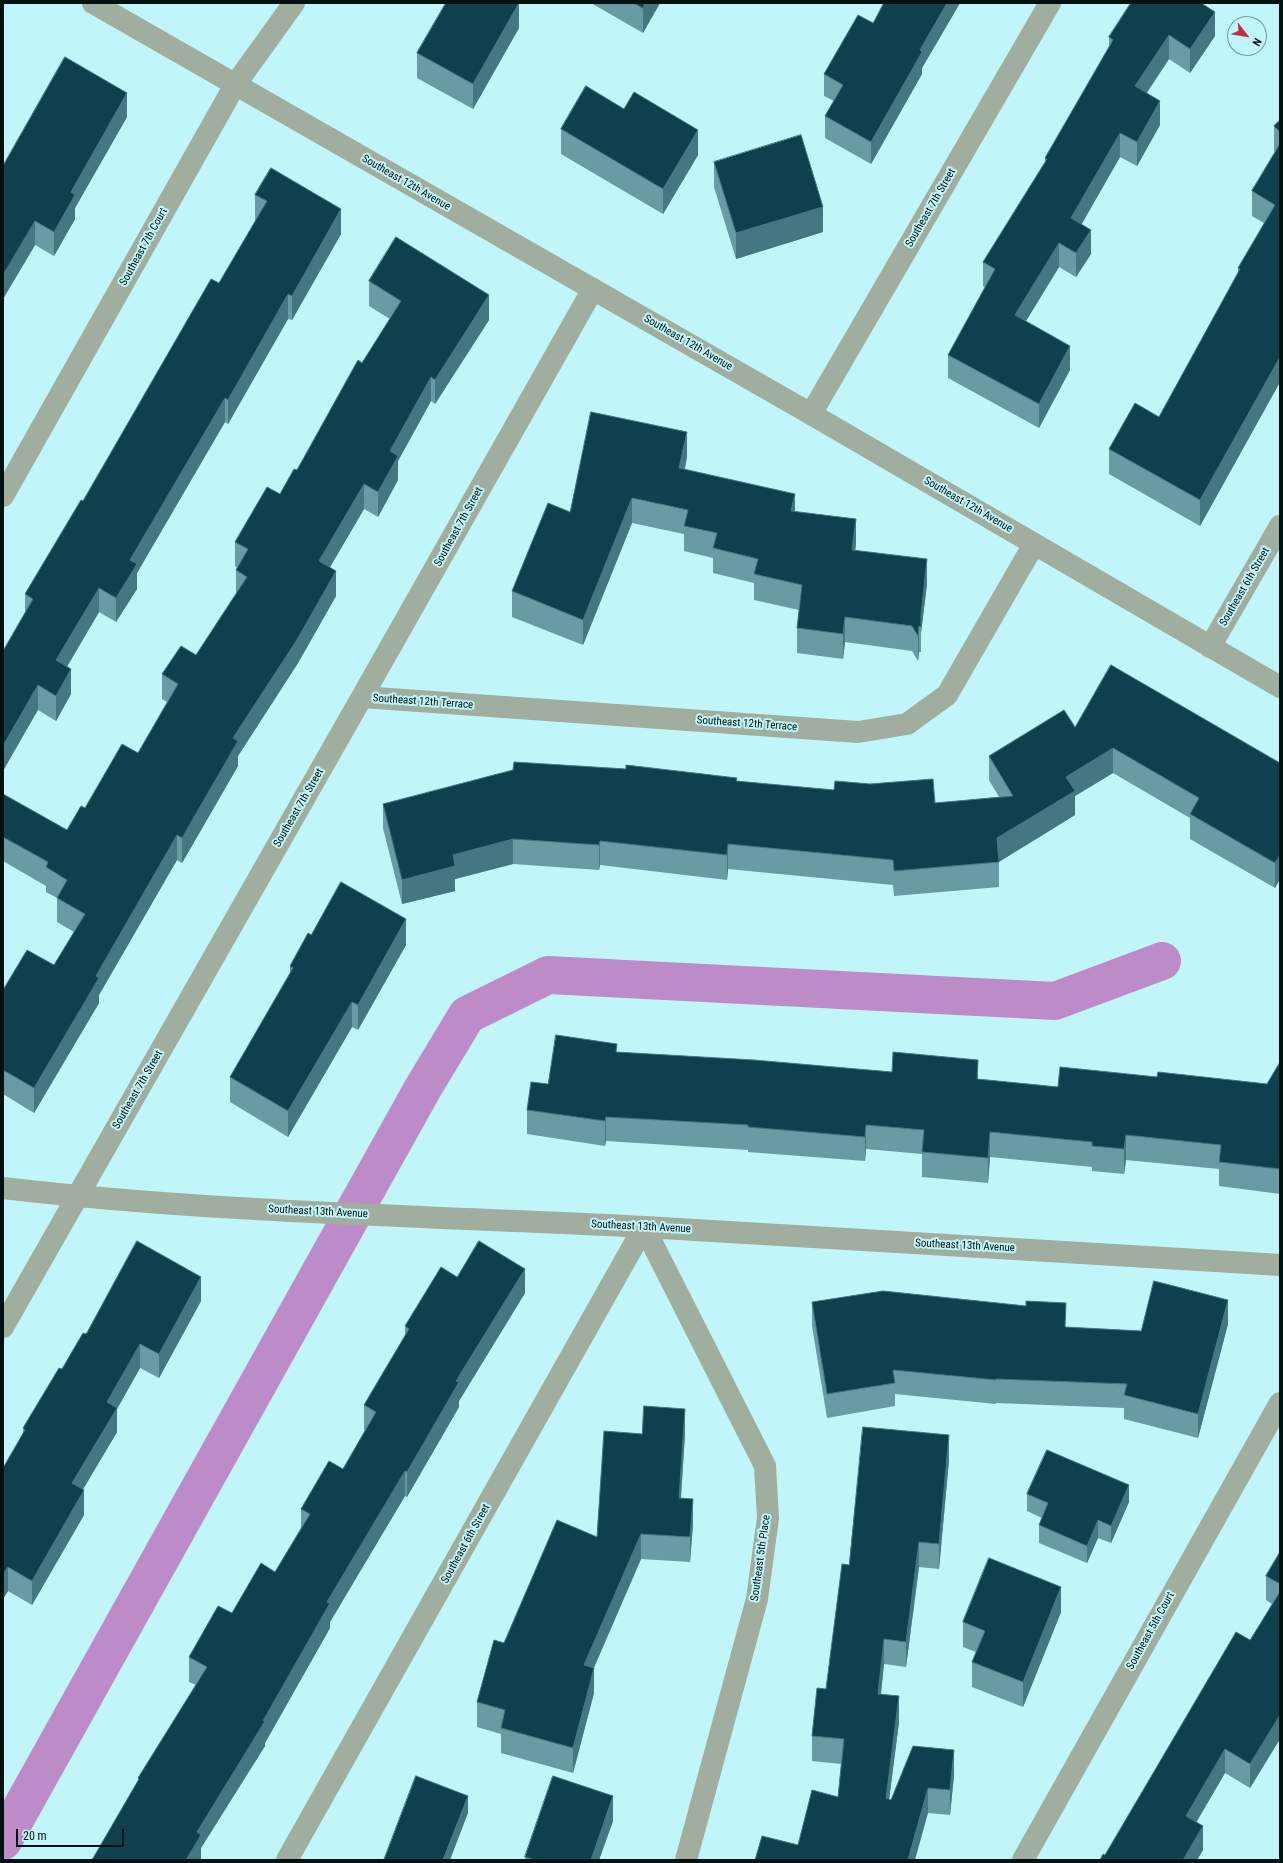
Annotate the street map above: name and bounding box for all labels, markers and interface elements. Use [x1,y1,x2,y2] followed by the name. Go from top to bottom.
[1227,16,1267,56] north arrow
[1250,36,1264,48] text: N
[359,152,453,214] street label: Southeast 12th Avenue
[903,166,959,250] street label: Southeast 7th Street
[117,206,171,288] street label: Southeast 7th Court
[641,312,735,374] street label: Southeast 12th Avenue
[921,474,1015,536] street label: Southeast 12th Avenue
[432,485,486,569] street label: Southeast 7th Street
[1217,545,1273,629] street label: Southeast 6th Street
[372,692,474,712] street label: Southeast 12th Terrace
[696,714,798,734] street label: Southeast 12th Terrace
[271,766,327,850] street label: Southeast 7th Street
[110,1048,166,1132] street label: Southeast 7th Street
[268,1203,368,1221] street label: Southeast 13th Avenue
[591,1218,691,1236] street label: Southeast 13th Avenue
[915,1237,1015,1255] street label: Southeast 13th Avenue
[439,1502,493,1586] street label: Southeast 6th Street
[748,1514,774,1602] street label: Southeast 5th Place
[1124,1590,1178,1672] street label: Southeast 5th Court
[18,1821,126,1847] scale bar
[23,1829,47,1843] text: 20 m

